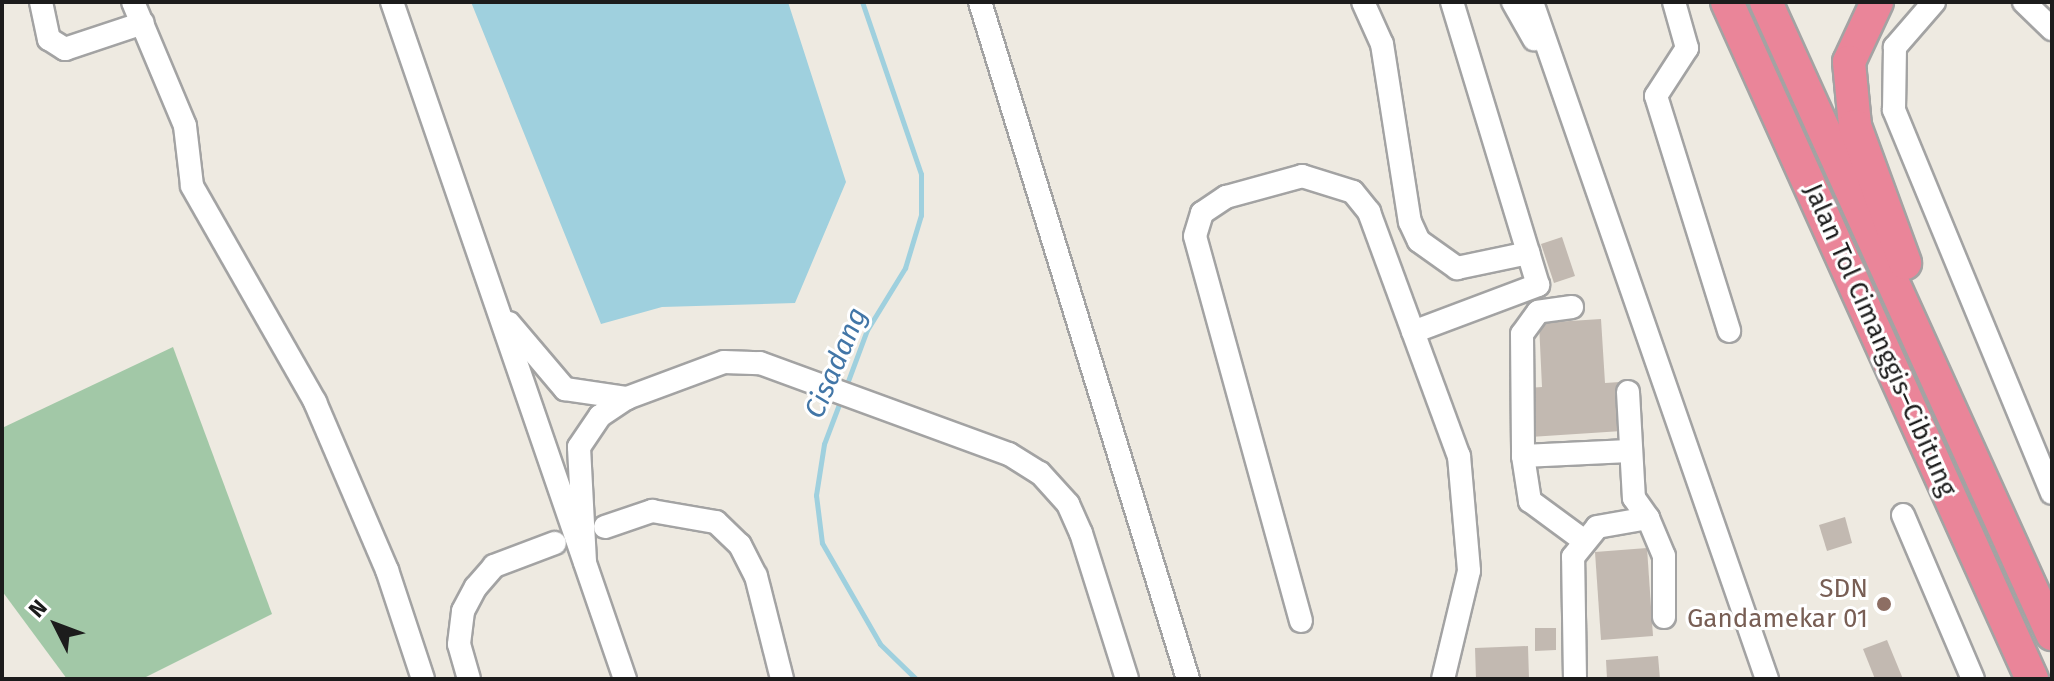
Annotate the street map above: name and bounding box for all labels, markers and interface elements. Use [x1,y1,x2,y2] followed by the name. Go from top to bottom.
[1797,179,1963,501] street label: Jalan Tol Cimanggis–Cibitung
[798,303,874,423] water label: Cisadang
[1687,573,1868,634] place label: SDN Gandamekar 01
[16,585,96,665] north arrow
[23,594,53,623] text: N
[1875,595,1893,613] marker: SDN Gandamekar 01

